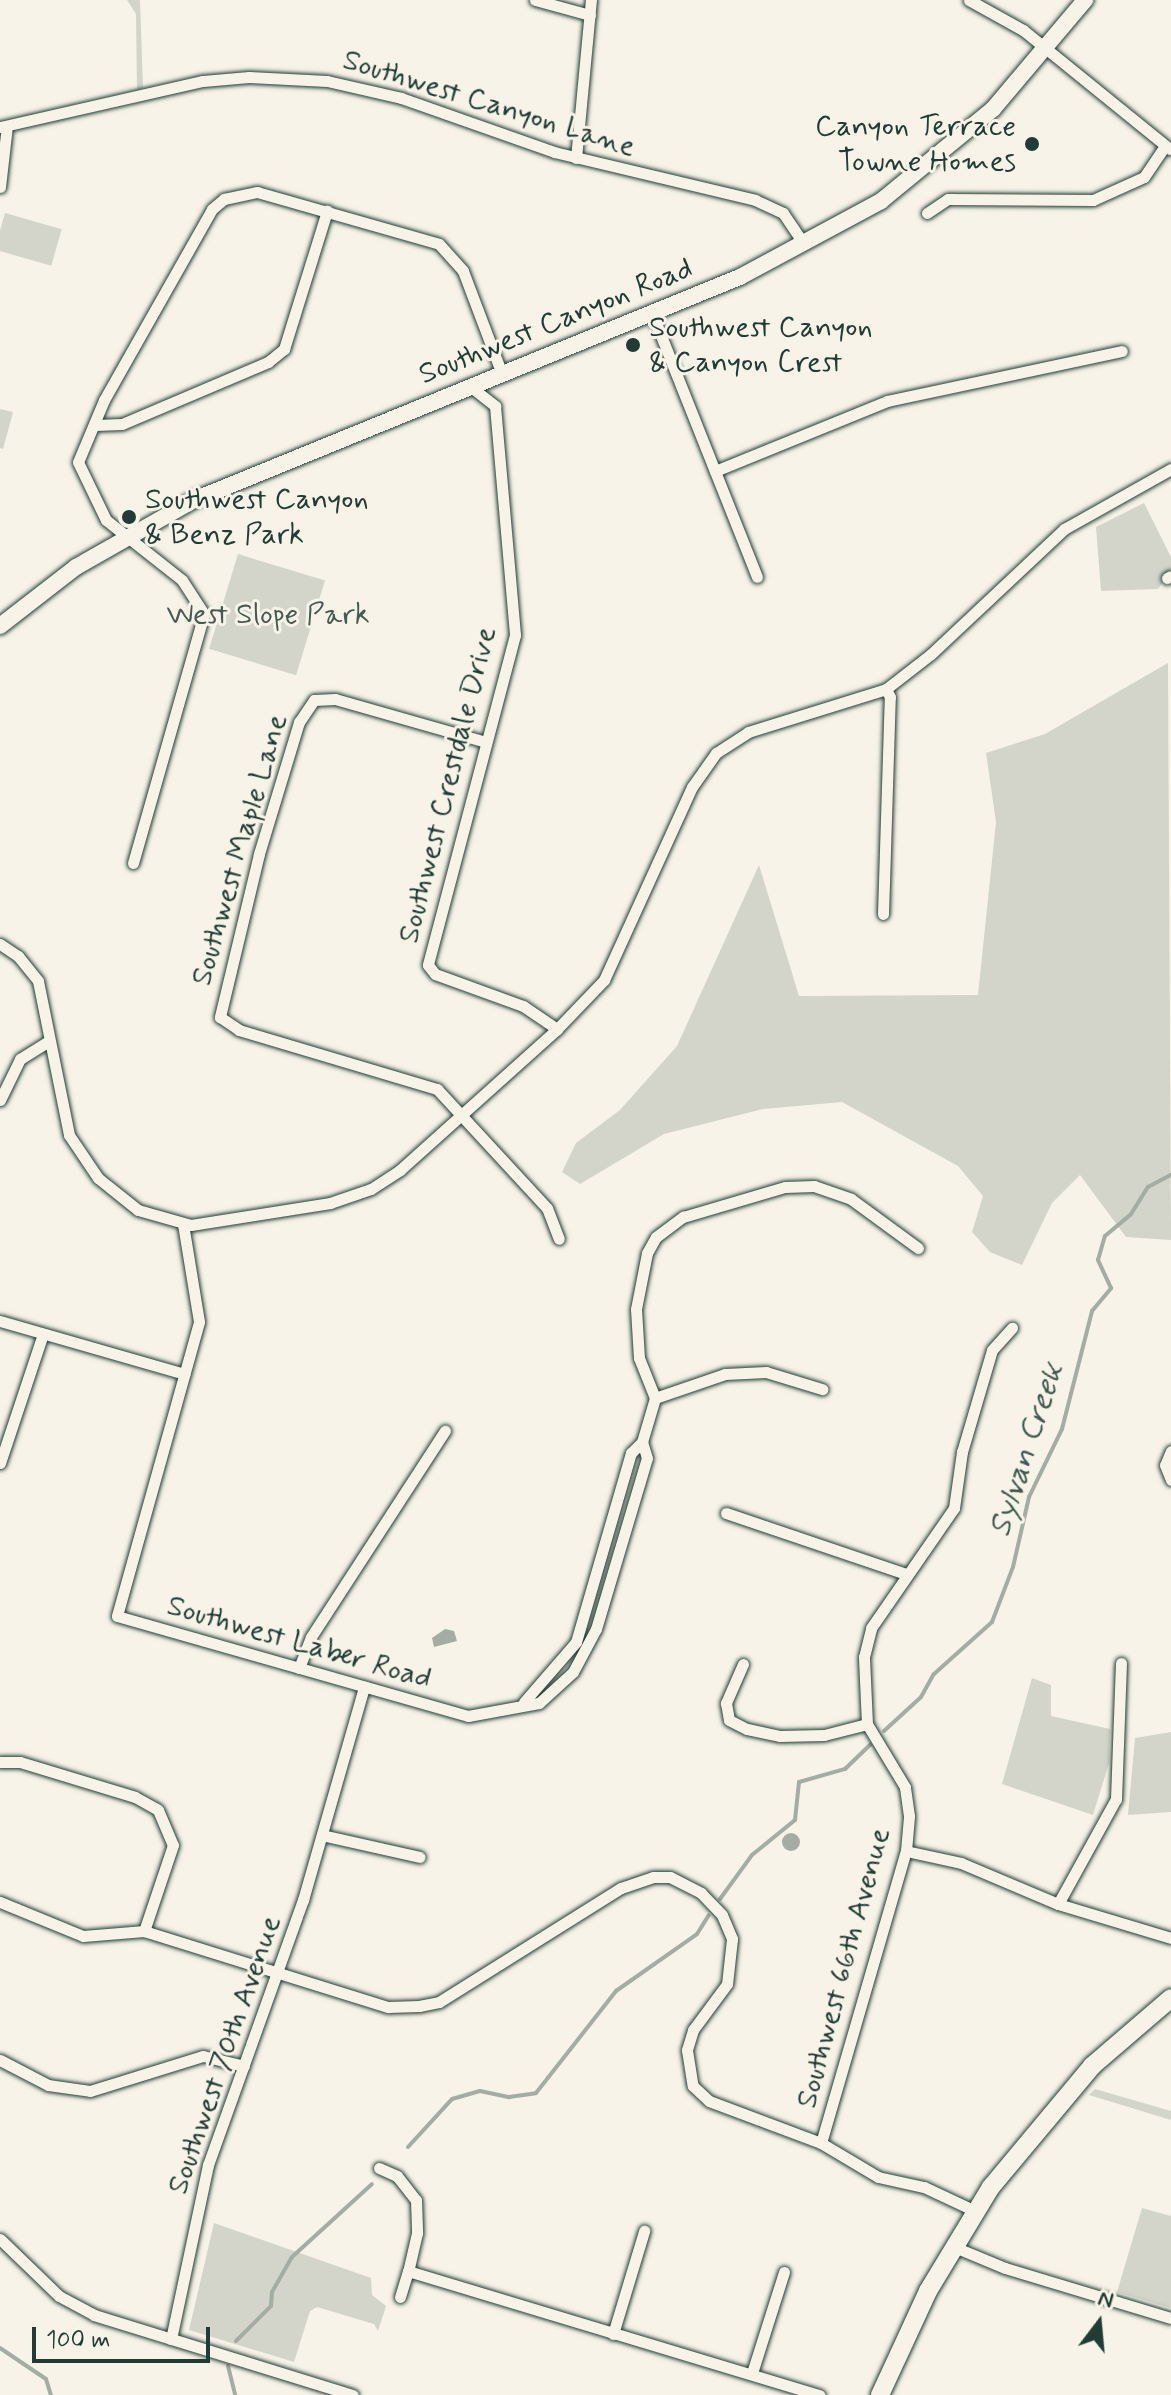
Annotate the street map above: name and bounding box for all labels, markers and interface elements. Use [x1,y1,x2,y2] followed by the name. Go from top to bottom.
[342,44,636,164] street label: Southwest Canyon Lane
[821,109,1016,180] place label: Canyon Terrace Towne Homes
[1023,135,1041,153] marker: Canyon Terrace Towne Homes
[414,251,698,393] street label: Southwest Canyon Road
[649,310,873,380] place label: Southwest Canyon & Canyon Crest
[624,336,642,354] marker: Southwest Canyon & Canyon Crest
[145,482,369,552] place label: Southwest Canyon & Benz Park
[120,508,138,526] marker: Southwest Canyon & Benz Park
[168,597,368,633] park label: West Slope Park
[392,625,504,945] street label: Southwest Crestdale Drive
[185,712,295,988] street label: Southwest Maple Lane
[981,1359,1073,1541] water label: Sylvan Creek
[163,1588,435,1698] street label: Southwest Laber Road
[789,1824,899,2112] street label: Southwest 66th Avenue
[160,1911,290,2199] street label: Southwest 70th Avenue
[1059,2283,1139,2363] north arrow
[1095,2284,1117,2315] text: N
[36,2311,214,2361] scale bar
[46,2325,110,2356] text: 100 m

